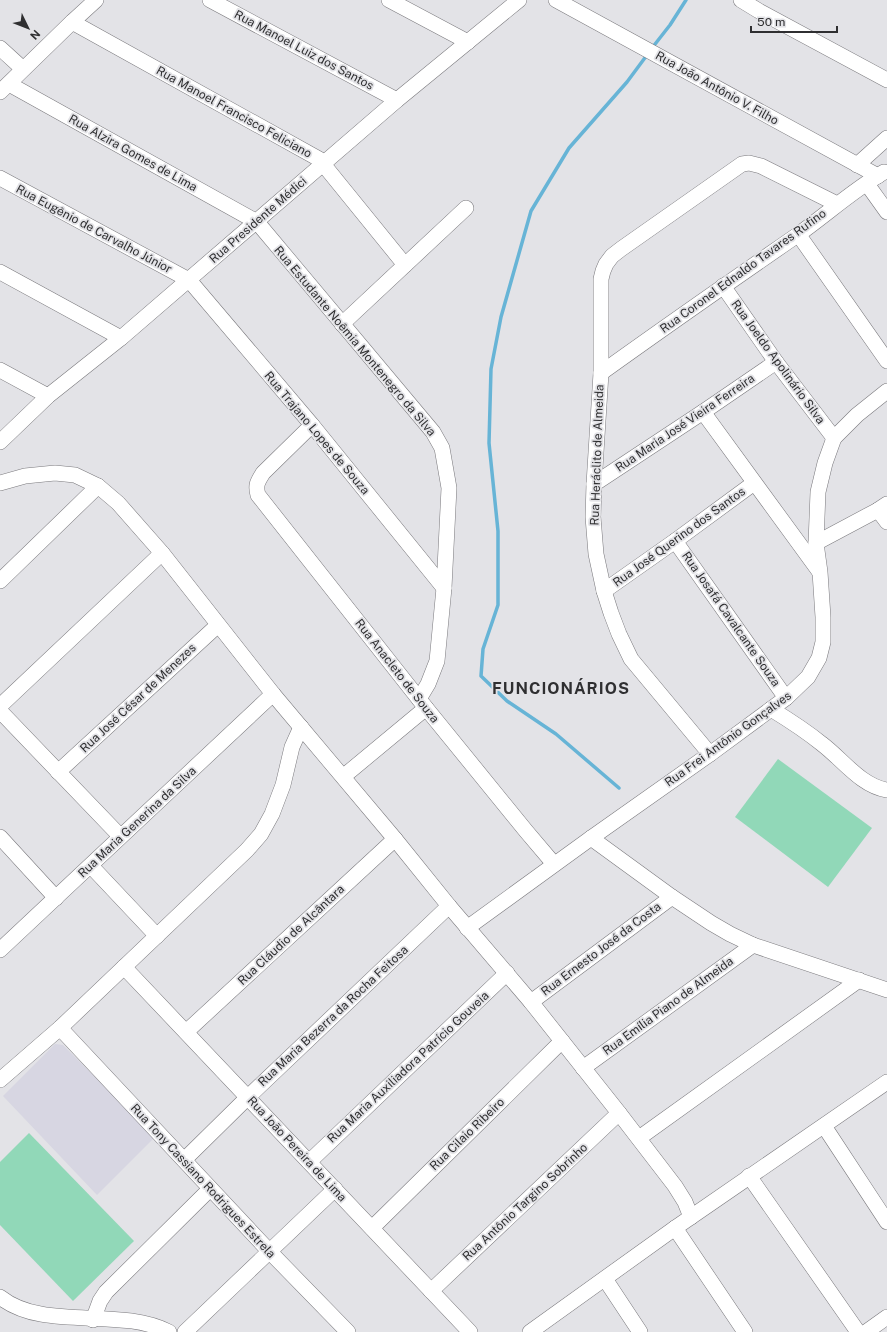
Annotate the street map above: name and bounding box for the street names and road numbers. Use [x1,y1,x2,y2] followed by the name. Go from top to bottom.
[232,7,376,93] street label: Rua Manoel Luiz dos Santos
[653,48,781,128] street label: Rua João Antônio V. Filho
[154,63,314,161] street label: Rua Manoel Francisco Feliciano
[66,112,200,194] street label: Rua Alzira Gomes de Lima
[207,174,310,266] street label: Rua Presidente Médici
[14,182,175,276] street label: Rua Eugênio de Carvalho Júnior
[657,206,829,336] street label: Rua Coronel Ednaldo Tavares Rufino
[271,243,439,439] street label: Rua Estudante Noêmia Montenegro da Silva
[728,297,828,427] street label: Rua Joeldo Apolinário Silva
[262,369,372,497] street label: Rua Trajano Lopes de Souza
[613,371,757,475] street label: Rua Maria José Vieira Ferreira
[588,384,606,526] street label: Rua Heráclito de Almeida
[610,484,748,590] street label: Rua José Querino dos Santos
[679,549,783,689] street label: Rua Josafá Cavalcante Souza
[352,616,442,726] street label: Rua Anacleto de Souza
[77,641,199,755] street label: Rua José César de Menezes
[662,688,794,790] street label: Rua Frei Antônio Gonçalves
[75,764,199,880] street label: Rua Maria Generina da Silva
[235,882,347,988] street label: Rua Cláudio de Alcântara
[538,899,664,999] street label: Rua Ernesto José da Costa
[255,943,411,1089] street label: Rua Maria Bezerra da Rocha Feitosa
[600,954,736,1058] street label: Rua Emília Piano de Almeida
[324,988,492,1146] street label: Rua Maria Auxiliadora Patrício Gouveia
[245,1094,349,1204] street label: Rua João Pereira de Lima
[427,1095,507,1173] street label: Rua Cilaio Ribeiro
[128,1101,278,1261] street label: Rua Tony Cassiano Rodrigues Estrela
[460,1140,590,1264] street label: Rua Antônio Targino Sobrinho

